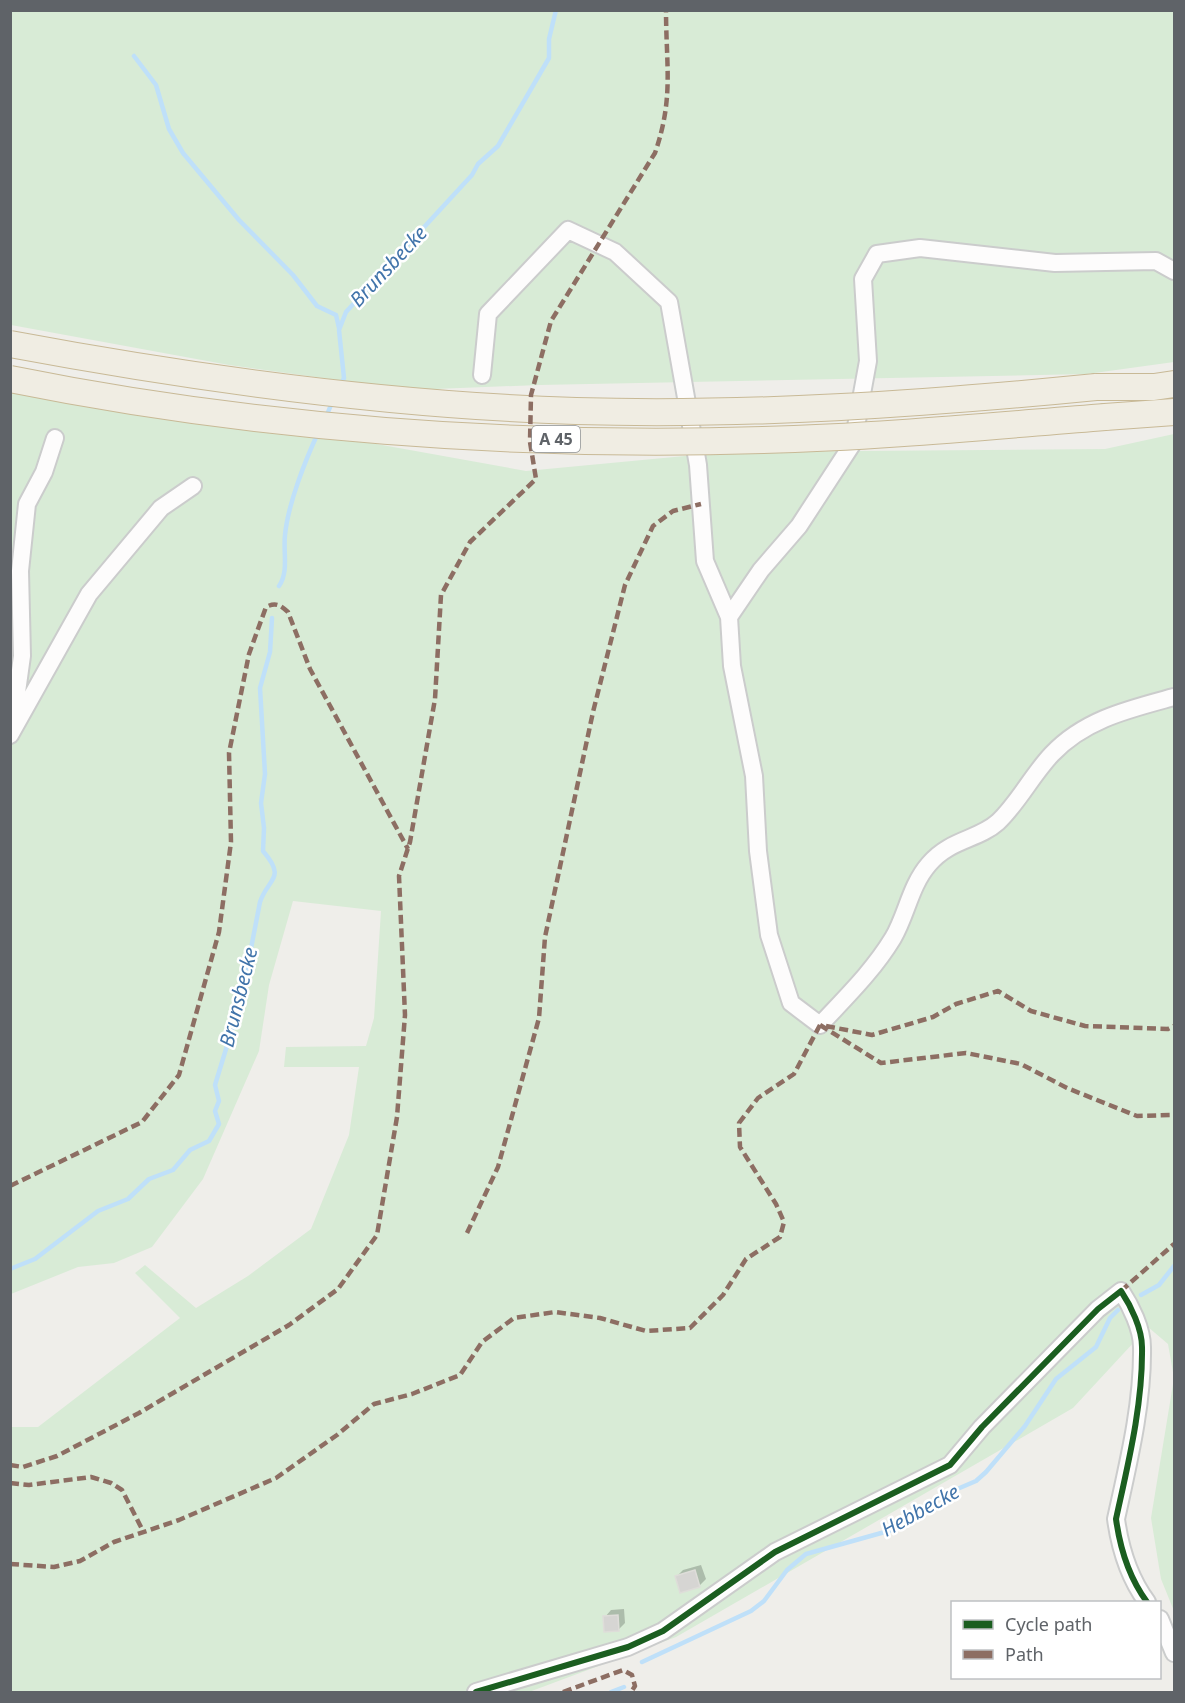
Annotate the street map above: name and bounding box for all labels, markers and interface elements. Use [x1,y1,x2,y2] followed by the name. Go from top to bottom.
[343,220,433,312] water label: Brunsbecke
[532,426,580,452] road number: A 45
[213,944,263,1050] water label: Brunsbecke
[876,1478,964,1542] water label: Hebbecke
[951,1601,1161,1679] legend
[1005,1612,1092,1636] text: Cycle path
[1005,1642,1044,1666] text: Path

